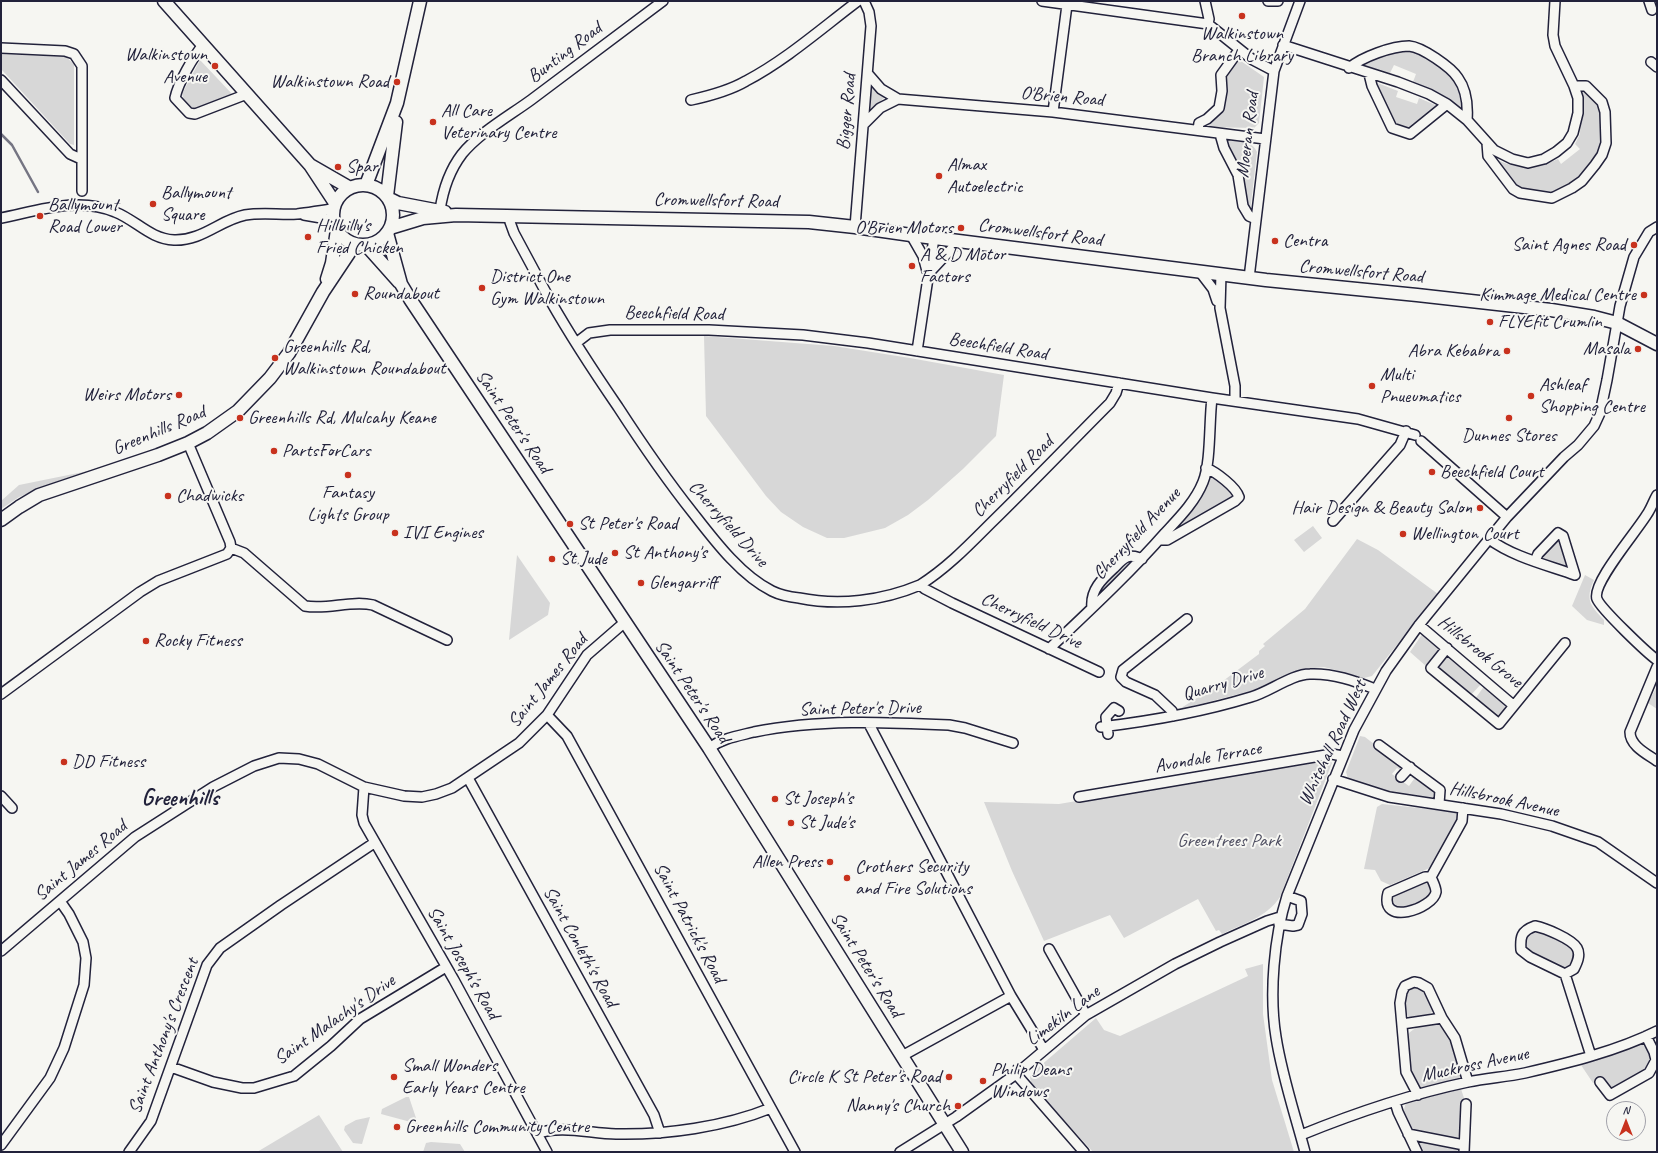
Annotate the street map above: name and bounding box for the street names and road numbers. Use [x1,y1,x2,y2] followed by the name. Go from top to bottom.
[523,18,607,88] street label: Bunting Road
[832,73,862,151] street label: Bigger Road
[1020,82,1104,112] street label: O'Brien Road
[1231,91,1265,179] street label: Moeran Road
[653,189,779,213] street label: Cromwellsfort Road
[977,214,1103,252] street label: Cromwellsfort Road
[1298,255,1424,289] street label: Cromwellsfort Road
[624,302,724,326] street label: Beechfield Road
[947,328,1049,366] street label: Beechfield Road
[470,366,556,478] street label: Saint Peter's Road
[109,401,209,461] street label: Greenhills Road
[967,431,1059,523] street label: Cherryfield Road
[683,476,773,572] street label: Cherryfield Drive
[1088,483,1186,585] street label: Cherryfield Avenue
[977,588,1085,654] street label: Cherryfield Drive
[1433,611,1527,693] street label: Hillsbrook Grove
[503,630,593,732] street label: Saint James Road
[649,636,735,748] street label: Saint Peter's Road
[1180,662,1266,706] street label: Quarry Drive
[1294,677,1372,809] street label: Whitehall Road West
[799,697,921,721] street label: Saint Peter's Drive
[1153,737,1263,779] street label: Avondale Terrace
[1447,777,1561,823] street label: Hillsbrook Avenue
[30,816,132,906] street label: Saint James Road
[648,859,730,987] street label: Saint Patrick's Road
[538,883,622,1011] street label: Saint Conleth's Road
[422,903,504,1023] street label: Saint Joseph's Road
[825,908,907,1022] street label: Saint Peter's Road
[124,955,204,1117] street label: Saint Anthony's Crescent
[270,970,400,1070] street label: Saint Malachy's Drive
[1022,981,1104,1051] street label: Limekiln Lane
[1419,1043,1531,1087] street label: Muckross Avenue

